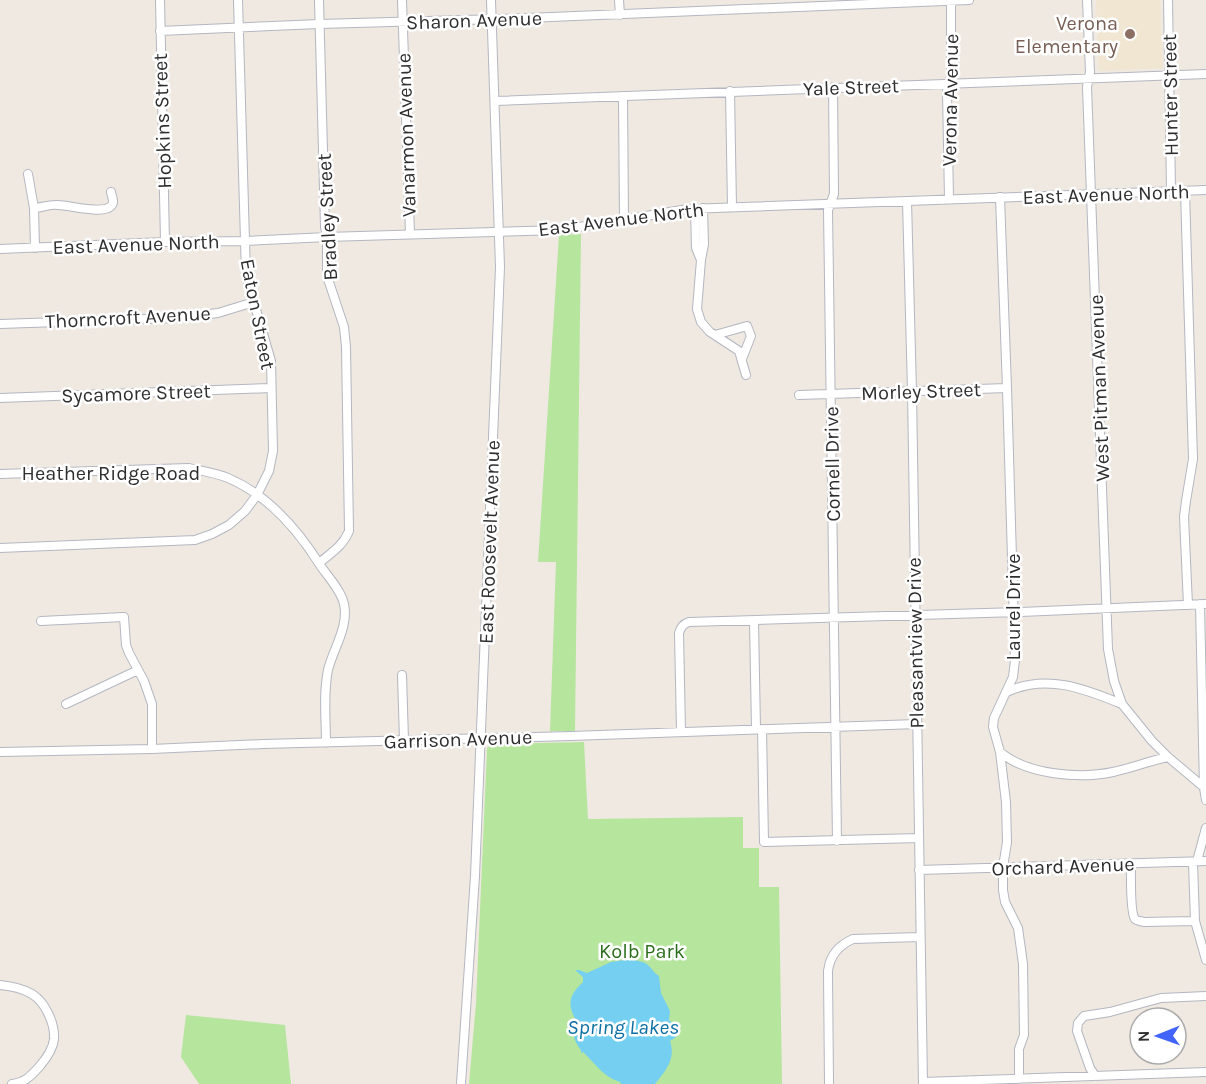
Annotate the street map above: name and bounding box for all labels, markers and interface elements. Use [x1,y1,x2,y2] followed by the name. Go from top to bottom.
[406,7,542,34] street label: Sharon Avenue
[1015,12,1118,58] place label: Verona Elementary
[1123,27,1137,41] marker: Verona Elementary
[938,33,963,167] street label: Verona Avenue
[1158,33,1183,156] street label: Hunter Street
[149,52,176,189] street label: Hopkins Street
[392,53,421,217] street label: Vanarmon Avenue
[803,74,900,101] street label: Yale Street
[313,152,342,281] street label: Bradley Street
[1022,180,1190,209] street label: East Avenue North
[537,198,705,241] street label: East Avenue North
[52,230,220,259] street label: East Avenue North
[235,257,280,372] street label: Eaton Street
[1085,294,1114,482] street label: West Pitman Avenue
[45,302,211,333] street label: Thorncroft Avenue
[861,378,982,405] street label: Morley Street
[61,379,212,408] street label: Sycamore Street
[820,406,845,522] street label: Cornell Drive
[474,440,505,644] street label: East Roosevelt Avenue
[22,462,200,485] street label: Heather Ridge Road
[1002,553,1025,661] street label: Laurel Drive
[903,557,928,729] street label: Pleasantview Drive
[383,725,533,754] street label: Garrison Avenue
[991,853,1135,880] street label: Orchard Avenue
[599,940,685,963] park label: Kolb Park
[1128,1006,1188,1066] north arrow
[567,1015,679,1039] water label: Spring Lakes
[1134,1030,1153,1042] text: N

